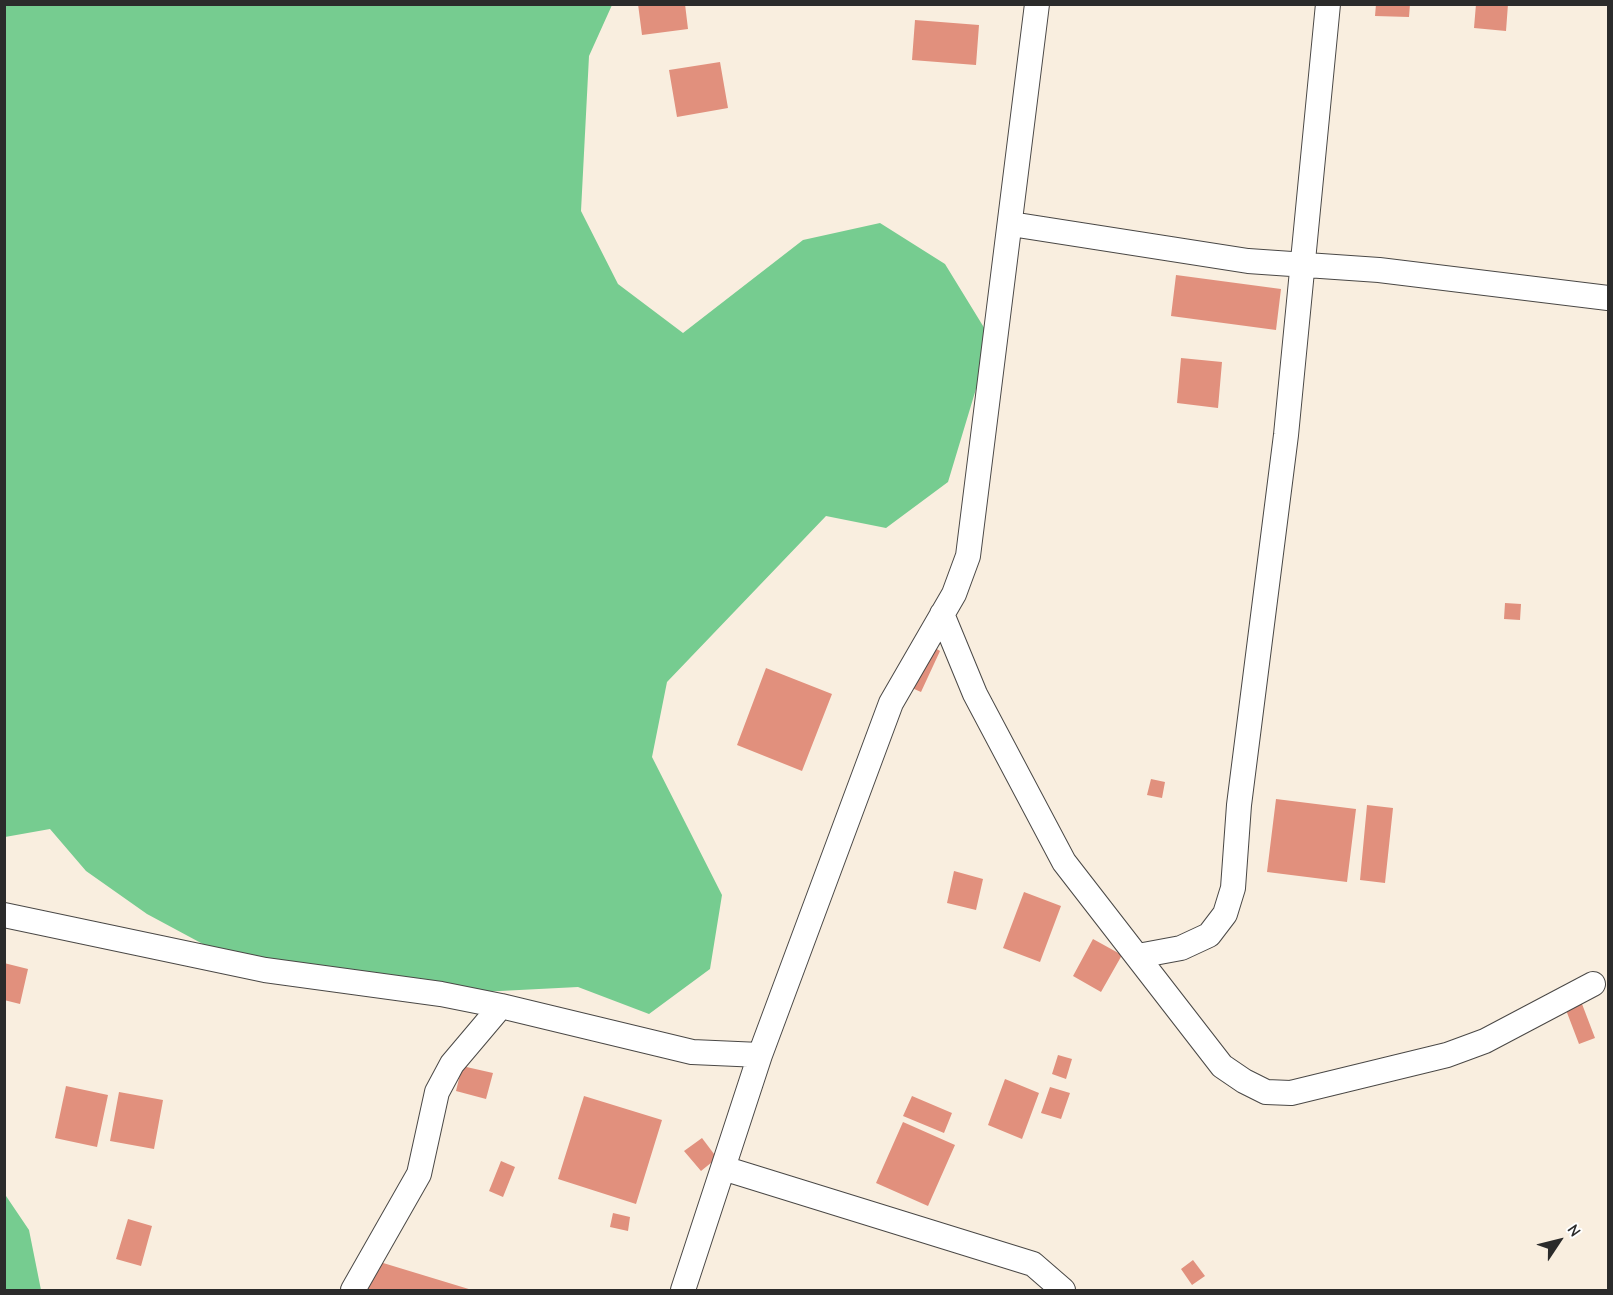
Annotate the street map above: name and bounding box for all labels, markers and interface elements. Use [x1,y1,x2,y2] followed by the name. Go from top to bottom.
[1529,1211,1589,1271] north arrow
[1563,1221,1584,1240] text: N

